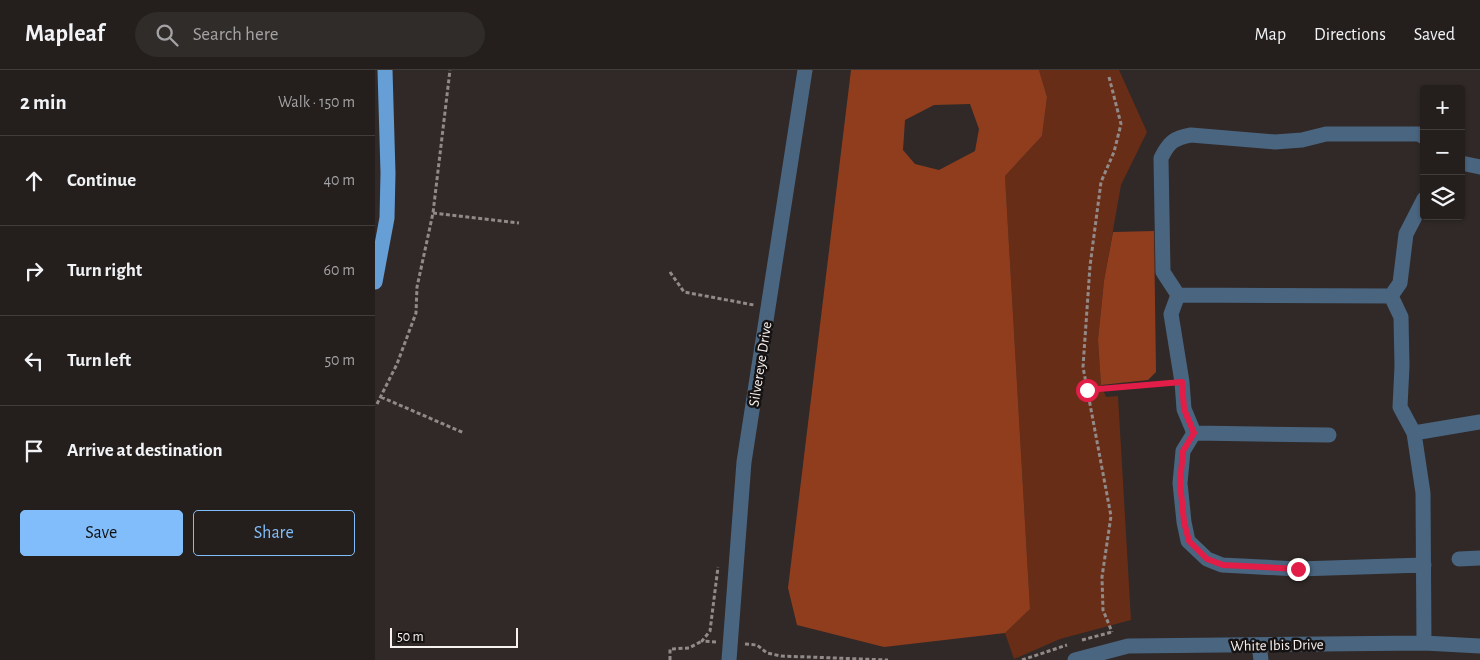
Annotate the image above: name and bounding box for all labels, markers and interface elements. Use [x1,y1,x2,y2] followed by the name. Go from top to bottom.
[135,12,485,57] search box
[153,21,181,49] icon: search
[25,22,105,46] text: Mapleaf
[193,25,279,44] text: Search here
[1255,26,1286,44] text: Map
[1314,26,1386,44] text: Directions
[1414,26,1455,44] text: Saved
[1420,85,1465,220] map controls
[1420,85,1465,130] button: +
[20,92,67,113] text: 2 min
[278,94,355,110] text: Walk · 150 m
[1420,130,1465,175] button: −
[20,167,48,195] icon: ahead
[67,171,136,190] text: Continue
[323,172,355,188] text: 40 m
[1420,175,1465,220] button: layers
[20,257,48,285] icon: right
[67,261,142,280] text: Turn right
[324,262,355,278] text: 60 m
[746,320,775,408] street label: Silvereye Drive
[20,347,48,375] icon: left
[67,351,131,370] text: Turn left
[324,352,355,368] text: 50 m
[1076,379,1099,402] route start
[20,437,48,465] icon: arrive
[67,441,223,460] text: Arrive at destination
[20,510,183,556] button: Save
[193,510,355,556] button: Share
[1287,558,1310,581] route end
[390,625,517,648] scale bar
[397,630,424,644] text: 50 m
[1230,637,1324,654] street label: White Ibis Drive

